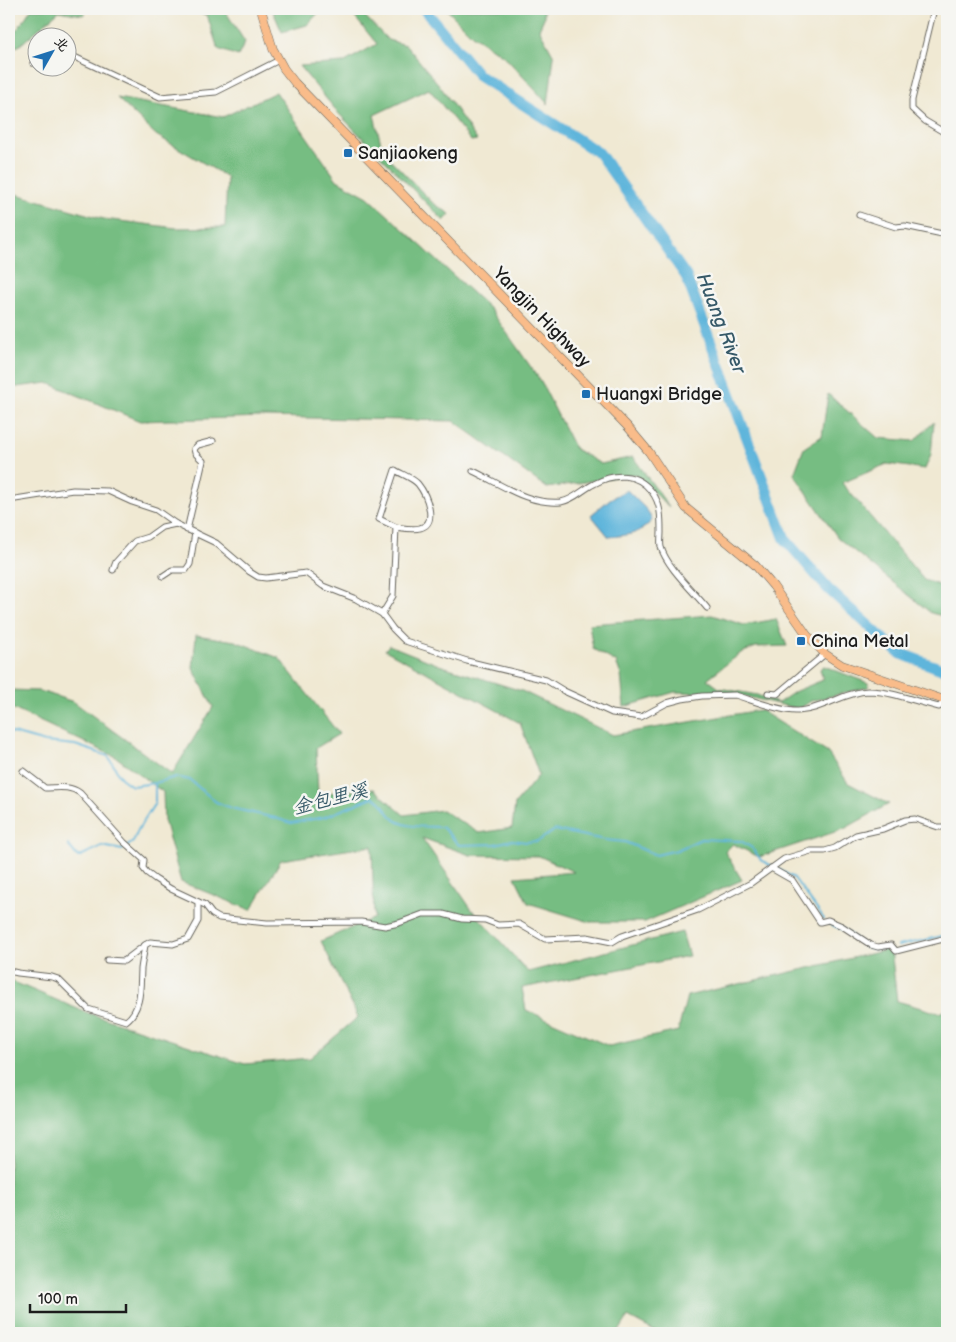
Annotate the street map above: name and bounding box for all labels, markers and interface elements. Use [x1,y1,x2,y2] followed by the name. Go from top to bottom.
[28,28,78,78] north arrow
[51,33,73,55] text: 北
[358,143,458,164] place label: Sanjiaokeng
[342,147,354,159] marker: Sanjiaokeng
[488,262,595,372] street label: Yangjin Highway
[691,270,751,378] water label: Huang River
[596,384,722,405] place label: Huangxi Bridge
[580,388,592,400] marker: Huangxi Bridge
[811,631,909,652] place label: China Metal
[795,635,807,647] marker: China Metal
[291,779,371,820] water label: 金包里溪
[30,1282,126,1314] scale bar
[38,1290,78,1309] text: 100 m

